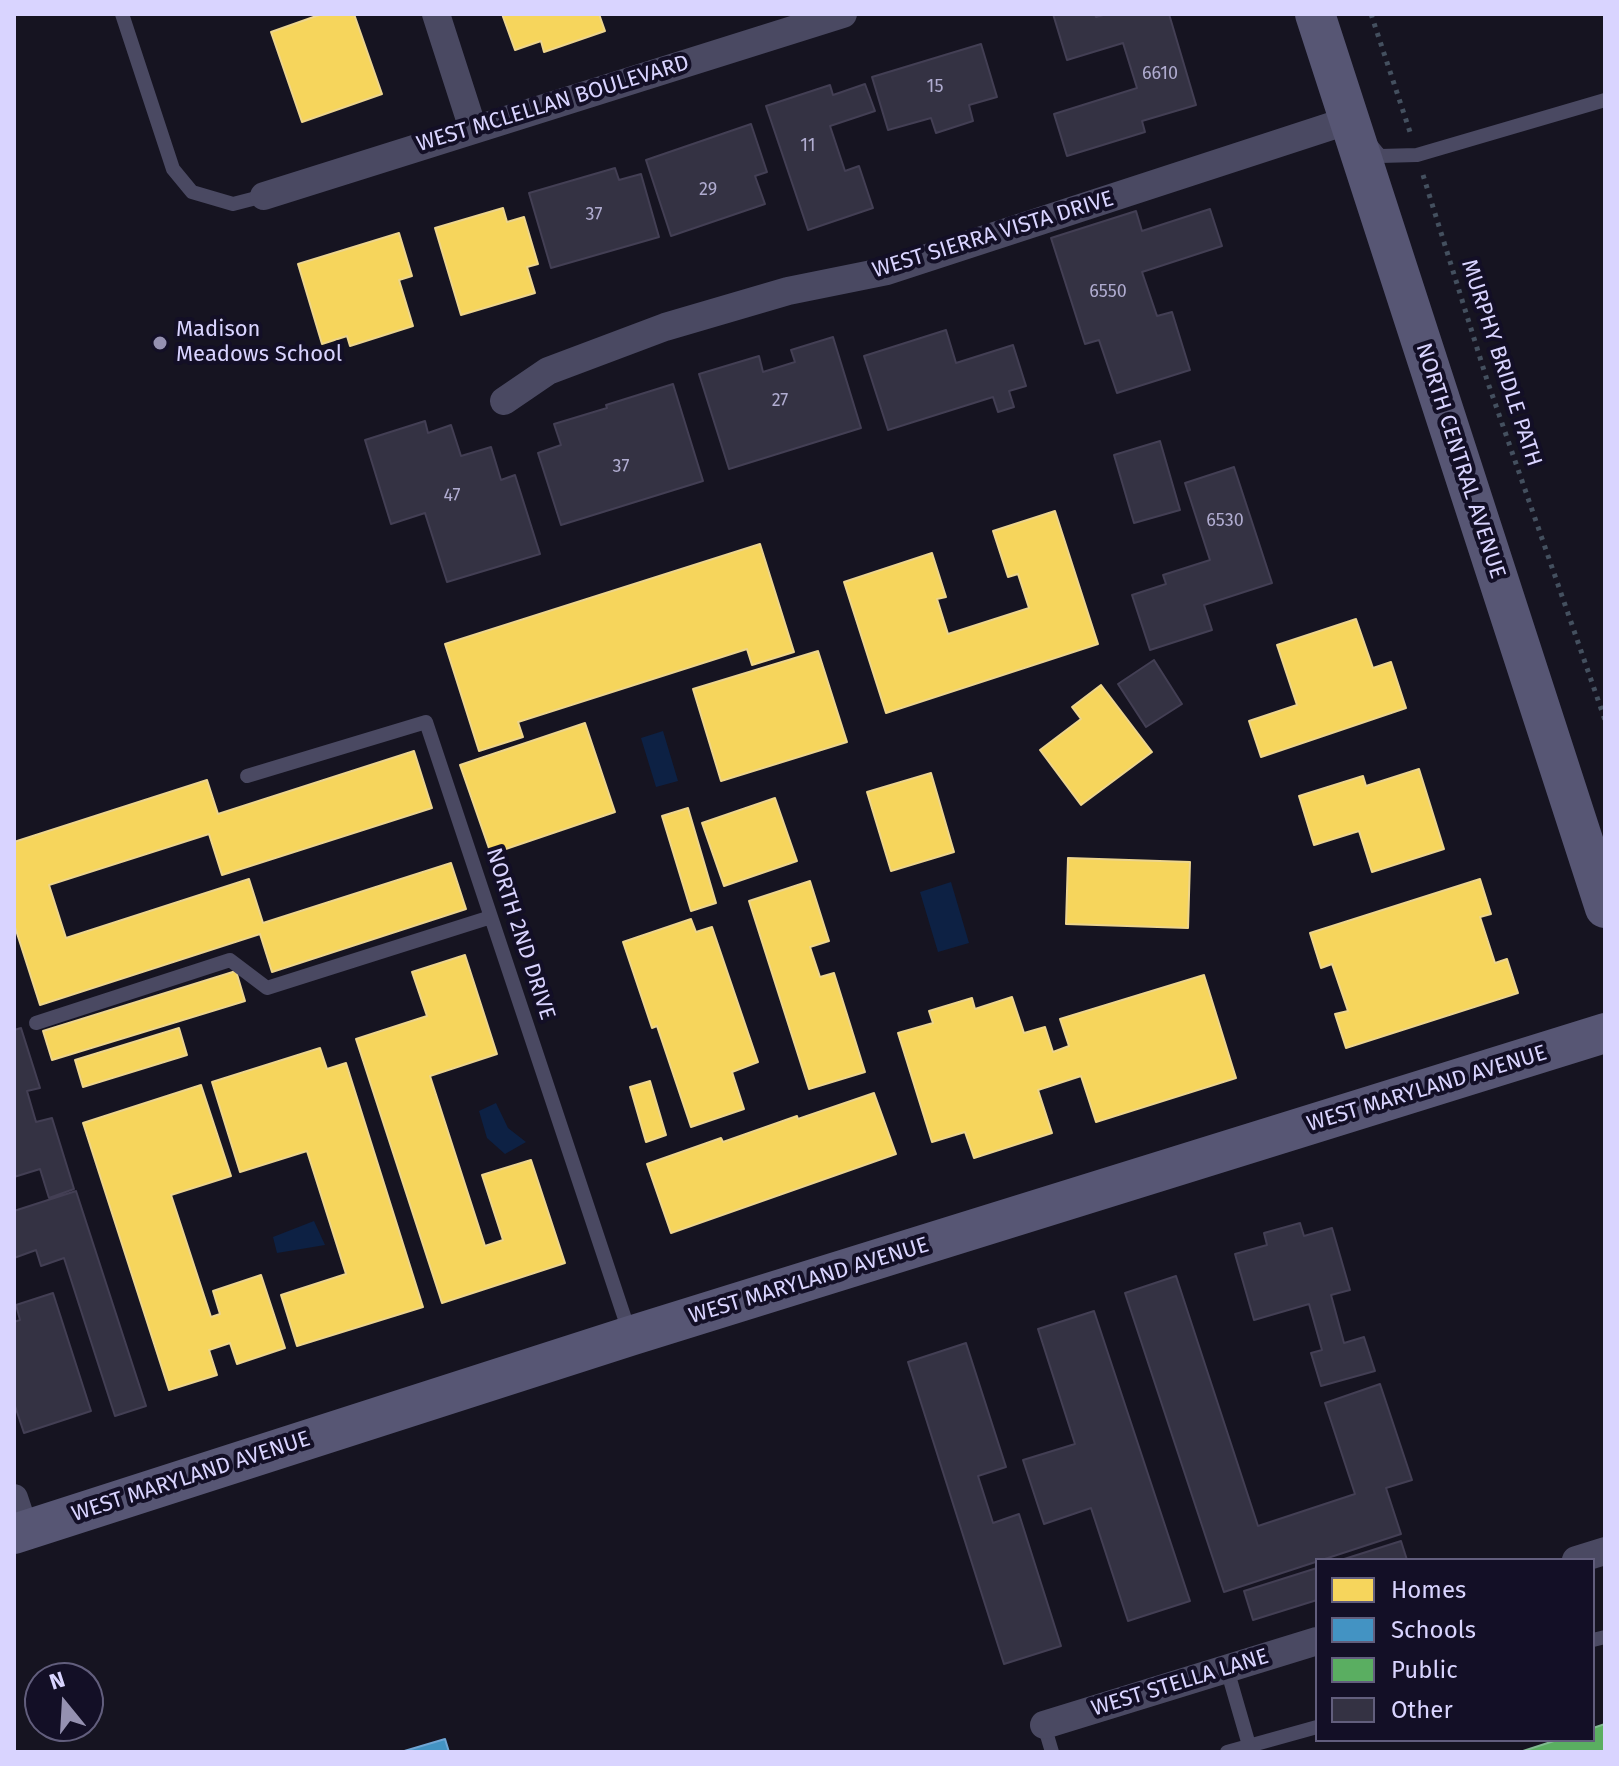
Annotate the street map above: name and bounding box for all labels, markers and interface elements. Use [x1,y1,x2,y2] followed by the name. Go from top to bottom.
[414,50,692,158] street label: WEST MCLELLAN BOULEVARD
[1142,63,1178,85] house number: 6610
[927,76,943,98] house number: 15
[800,135,816,157] house number: 11
[699,179,717,201] house number: 29
[869,186,1117,284] street label: WEST SIERRA VISTA DRIVE
[586,204,602,226] house number: 37
[1455,256,1547,470] street label: MURPHY BRIDLE PATH
[1089,281,1127,303] house number: 6550
[176,317,342,368] place label: Madison Meadows School
[151,334,169,352] marker: Madison Meadows School
[1409,340,1511,582] street label: NORTH CENTRAL AVENUE
[772,390,788,412] house number: 27
[613,456,629,478] house number: 37
[443,485,461,507] house number: 47
[1206,510,1244,532] house number: 6530
[480,845,560,1023] street label: NORTH 2ND DRIVE
[1304,1040,1550,1138] street label: WEST MARYLAND AVENUE
[686,1232,932,1330] street label: WEST MARYLAND AVENUE
[68,1426,314,1528] street label: WEST MARYLAND AVENUE
[1315,1558,1595,1742] legend
[1391,1576,1466,1604] text: Homes
[1391,1616,1476,1644] text: Schools
[1088,1644,1272,1722] street label: WEST STELLA LANE
[1391,1656,1458,1684] text: Public
[24,1662,104,1742] north arrow
[46,1666,68,1696] text: N
[1391,1696,1453,1724] text: Other

